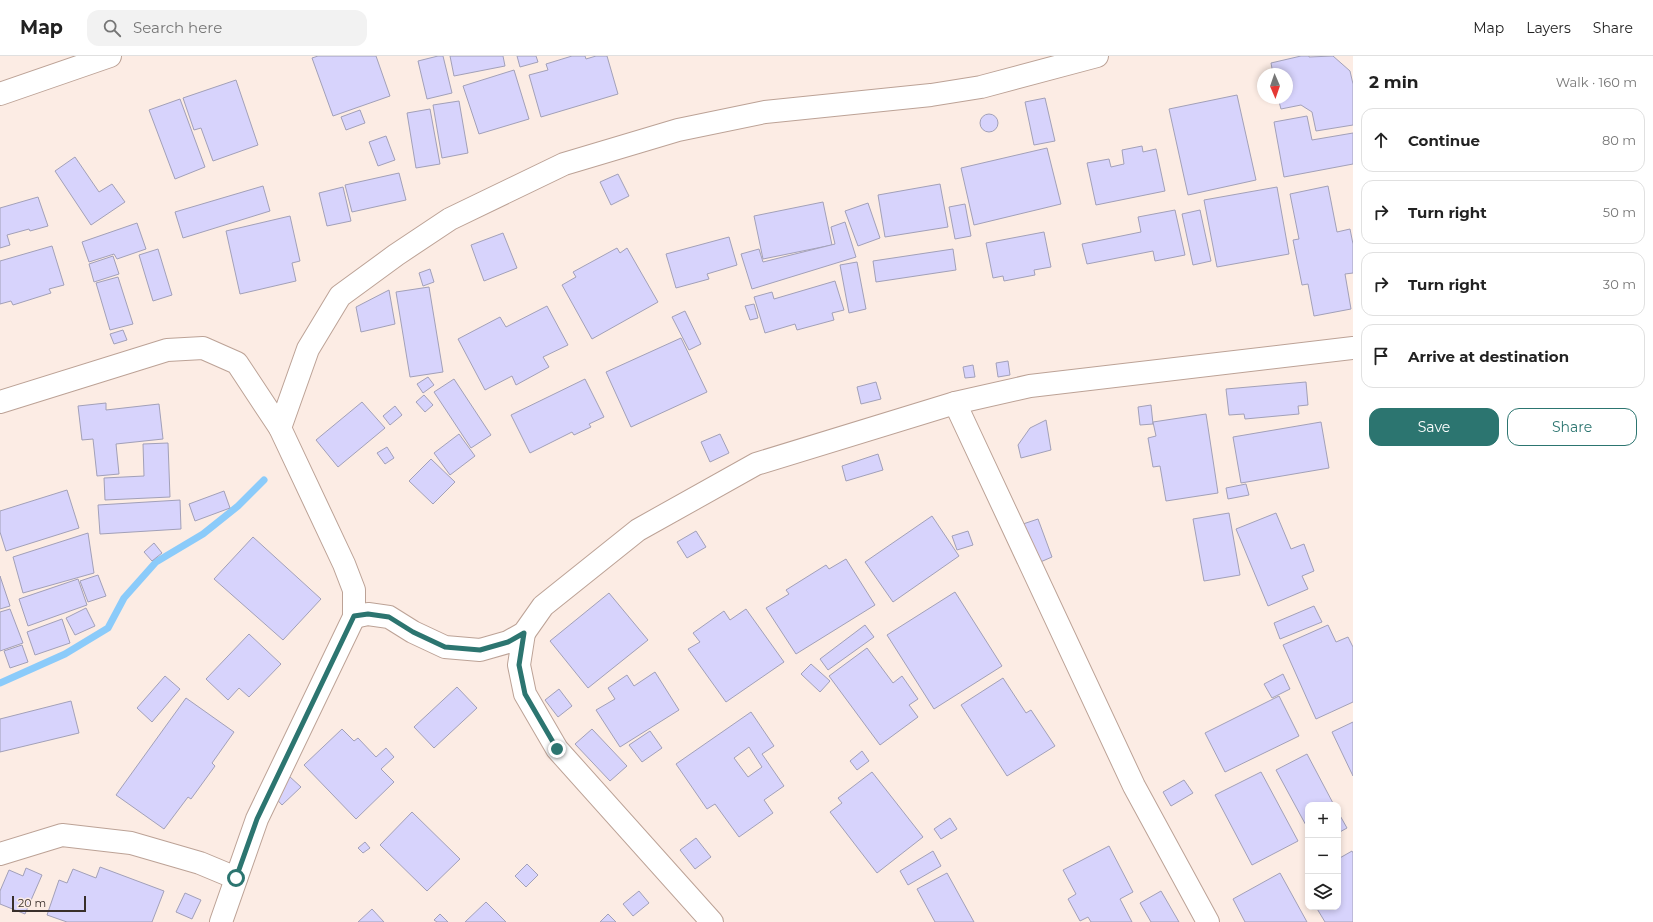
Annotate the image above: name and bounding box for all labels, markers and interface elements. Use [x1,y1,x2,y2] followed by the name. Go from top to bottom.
[87,10,367,46] search box
[20,16,63,39] text: Map
[101,17,123,39] icon: search
[133,18,222,37] text: Search here
[1473,19,1504,37] text: Map
[1526,19,1571,37] text: Layers
[1593,19,1633,37] text: Share
[1257,68,1293,104] north arrow
[1369,72,1419,92] text: 2 min
[1556,74,1637,90] text: Walk · 160 m
[1370,129,1392,151] icon: ahead
[1408,131,1480,150] text: Continue
[1602,132,1636,148] text: 80 m
[1370,201,1392,223] icon: right
[1408,203,1487,222] text: Turn right
[1603,204,1636,220] text: 50 m
[1370,273,1392,295] icon: right
[1408,275,1487,294] text: Turn right
[1603,276,1636,292] text: 30 m
[1370,345,1392,367] icon: arrive
[1408,347,1569,366] text: Arrive at destination
[1369,408,1499,446] button: Save
[1507,408,1637,446] button: Share
[548,740,566,758] route end
[1305,802,1341,910] map controls
[1305,802,1341,838] button: +
[1305,838,1341,874] button: −
[227,869,245,887] route start
[1305,874,1341,910] button: layers
[12,894,86,913] scale bar
[18,896,46,910] text: 20 m

